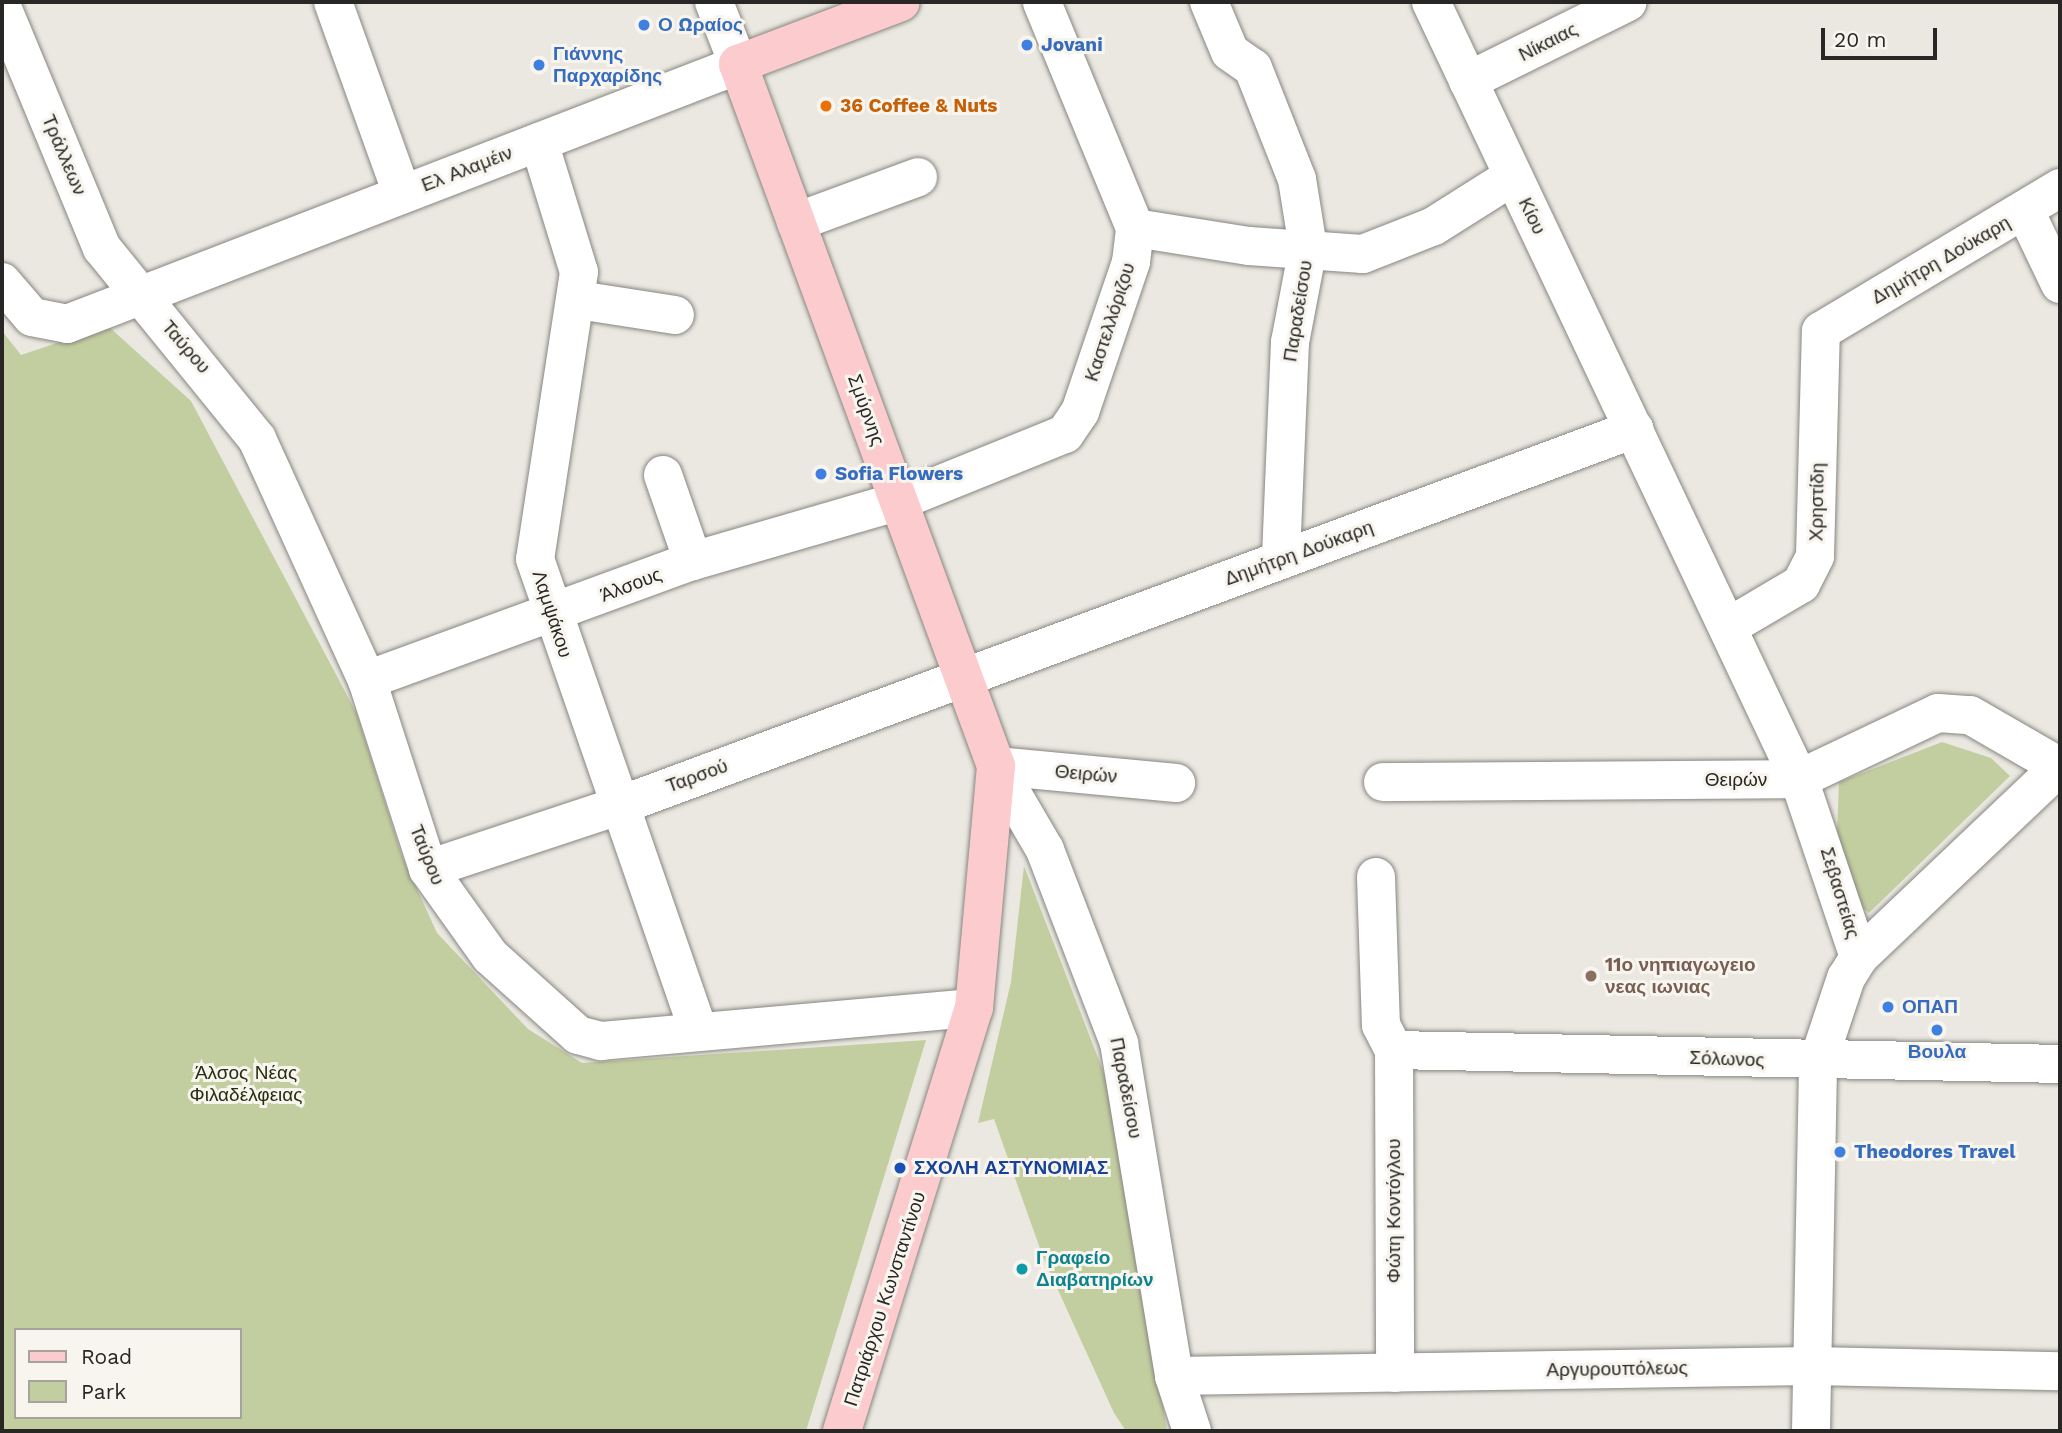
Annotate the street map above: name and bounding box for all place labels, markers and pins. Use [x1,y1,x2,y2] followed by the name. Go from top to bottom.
[658,14,743,36] place label: Ο Ωραίος
[636,17,652,33] marker: Ο Ωραίος
[1041,34,1103,56] place label: Jovani
[1019,37,1035,53] marker: Jovani
[553,43,662,87] place label: Γιάννης Παρχαρίδης
[531,57,547,73] marker: Γιάννης Παρχαρίδης
[840,95,997,117] place label: 36 Coffee & Nuts
[818,98,834,114] marker: 36 Coffee & Nuts
[835,463,963,485] place label: Sofia Flowers
[813,466,829,482] marker: Sofia Flowers
[1605,954,1756,998] place label: 11ο νηπιαγωγειο νεας ιωνιας
[1583,968,1599,984] marker: 11ο νηπιαγωγειο νεας ιωνιας
[1902,996,1958,1018] place label: ΟΠΑΠ
[1880,999,1896,1015] marker: ΟΠΑΠ
[1929,1022,1945,1038] marker: Βουλα
[1908,1041,1966,1063] place label: Βουλα
[1854,1141,2016,1163] place label: Theodores Travel
[1832,1144,1848,1160] marker: Theodores Travel
[914,1157,1108,1179] place label: ΣΧΟΛΗ ΑΣΤΥΝΟΜΙΑΣ
[892,1160,908,1176] marker: ΣΧΟΛΗ ΑΣΤΥΝΟΜΙΑΣ
[1036,1247,1154,1291] place label: Γραφείο Διαβατηρίων
[1014,1261,1030,1277] marker: Γραφείο Διαβατηρίων

